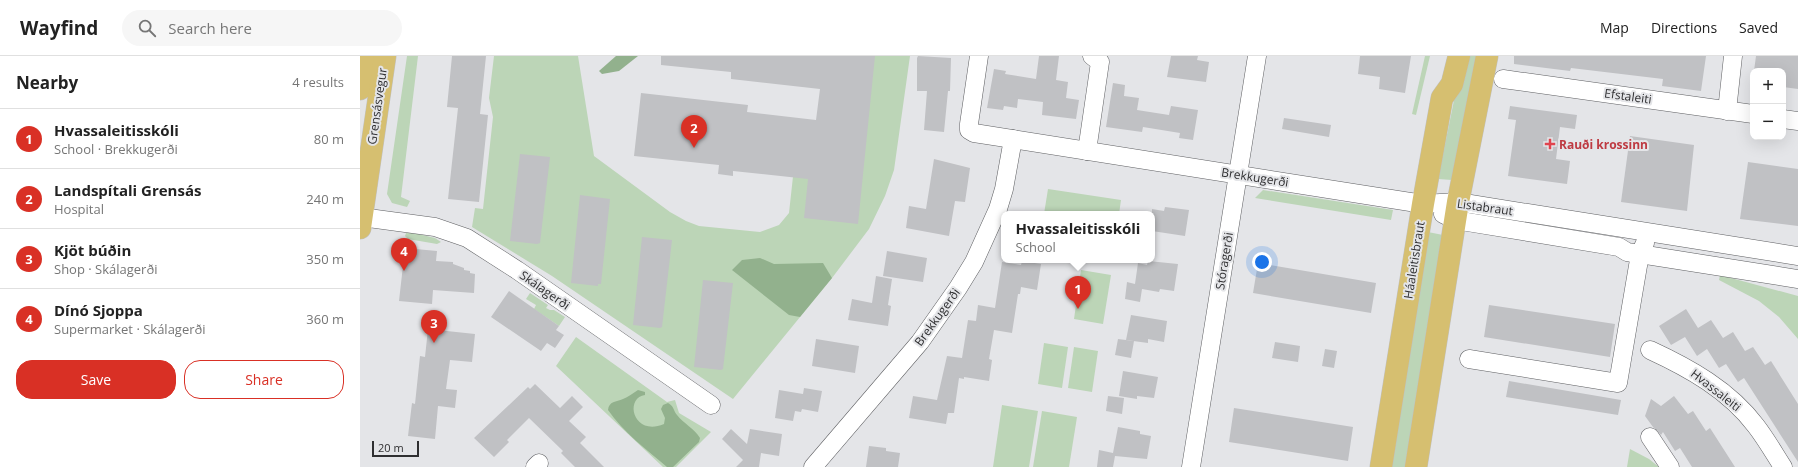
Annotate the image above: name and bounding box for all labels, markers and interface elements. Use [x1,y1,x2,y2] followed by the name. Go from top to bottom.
[122,10,402,46] search box
[20,15,98,41] text: Wayfind
[136,17,158,39] icon: search
[168,18,252,38] text: Search here
[1600,18,1629,37] text: Map
[1651,18,1717,37] text: Directions
[1739,18,1778,37] text: Saved
[363,66,391,145] street label: Grensásvegur
[1750,68,1786,140] map controls
[1750,68,1786,104] button: +
[16,71,78,94] text: Nearby
[292,73,344,91] text: 4 results
[1603,84,1653,108] street label: Efstaleiti
[1750,104,1786,140] button: −
[681,115,707,148] pin: 2
[54,120,179,140] text: Hvassaleitisskóli
[25,130,33,148] text: 1
[314,130,344,148] text: 80 m
[1559,136,1648,153] place label: Rauði krossinn
[1544,138,1556,150] marker: Rauði krossinn
[54,140,178,158] text: School · Brekkugerði
[1220,163,1290,191] street label: Brekkugerði
[54,180,201,200] text: Landspítali Grensás
[25,190,33,208] text: 2
[306,190,344,208] text: 240 m
[1456,195,1514,219] street label: Listabraut
[54,200,104,218] text: Hospital
[1001,211,1155,263] popup
[1016,218,1140,238] text: Hvassaleitisskóli
[1399,220,1429,300] street label: Háaleitisbraut
[1211,231,1237,291] street label: Stóragerði
[391,238,417,271] pin: 4
[1016,238,1056,256] text: School
[54,240,131,260] text: Kjöt búðin
[25,250,33,268] text: 3
[306,250,344,268] text: 350 m
[1252,252,1272,272] your location
[54,260,157,278] text: Shop · Skálagerði
[517,267,573,313] street label: Skálagerði
[1065,276,1091,309] pin: 1
[910,285,964,349] street label: Brekkugerði
[54,300,143,320] text: Dínó Sjoppa
[25,310,33,328] text: 4
[306,310,344,328] text: 360 m
[421,310,447,343] pin: 3
[54,320,206,338] text: Supermarket · Skálagerði
[16,360,176,399] button: Save
[184,360,344,399] button: Share
[1687,365,1745,415] street label: Hvassaleiti
[372,439,419,458] scale bar
[378,440,404,455] text: 20 m

